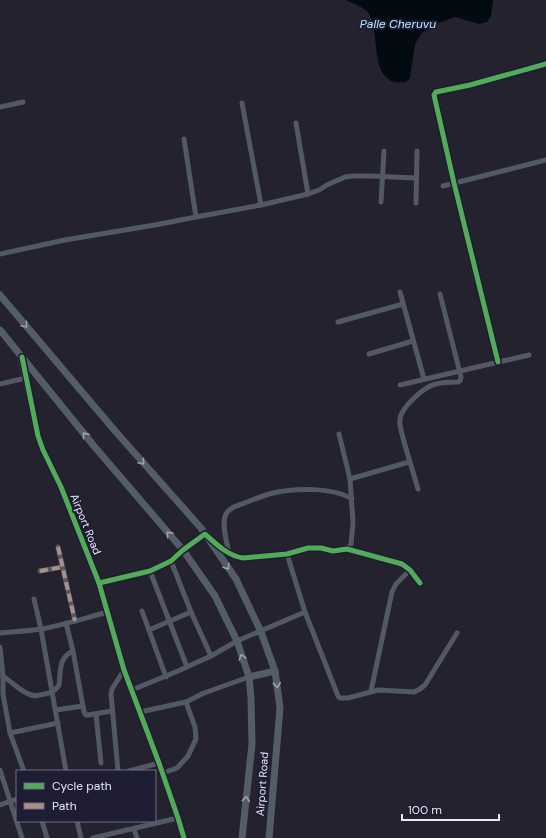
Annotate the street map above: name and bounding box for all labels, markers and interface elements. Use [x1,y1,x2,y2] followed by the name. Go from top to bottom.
[360,16,436,32] water label: Palle Cheruvu
[20,320,27,327] one-way arrow
[82,432,89,439] one-way arrow
[138,457,145,464] one-way arrow
[67,492,105,557] street label: Airport Road
[166,531,174,539] one-way arrow
[222,562,229,569] one-way arrow
[238,653,247,660] one-way arrow
[272,682,281,688] one-way arrow
[253,751,271,817] street label: Airport Road
[16,770,156,822] legend
[52,778,112,794] text: Cycle path
[241,796,250,802] one-way arrow
[402,796,499,822] scale bar
[52,798,77,814] text: Path
[408,802,442,818] text: 100 m

